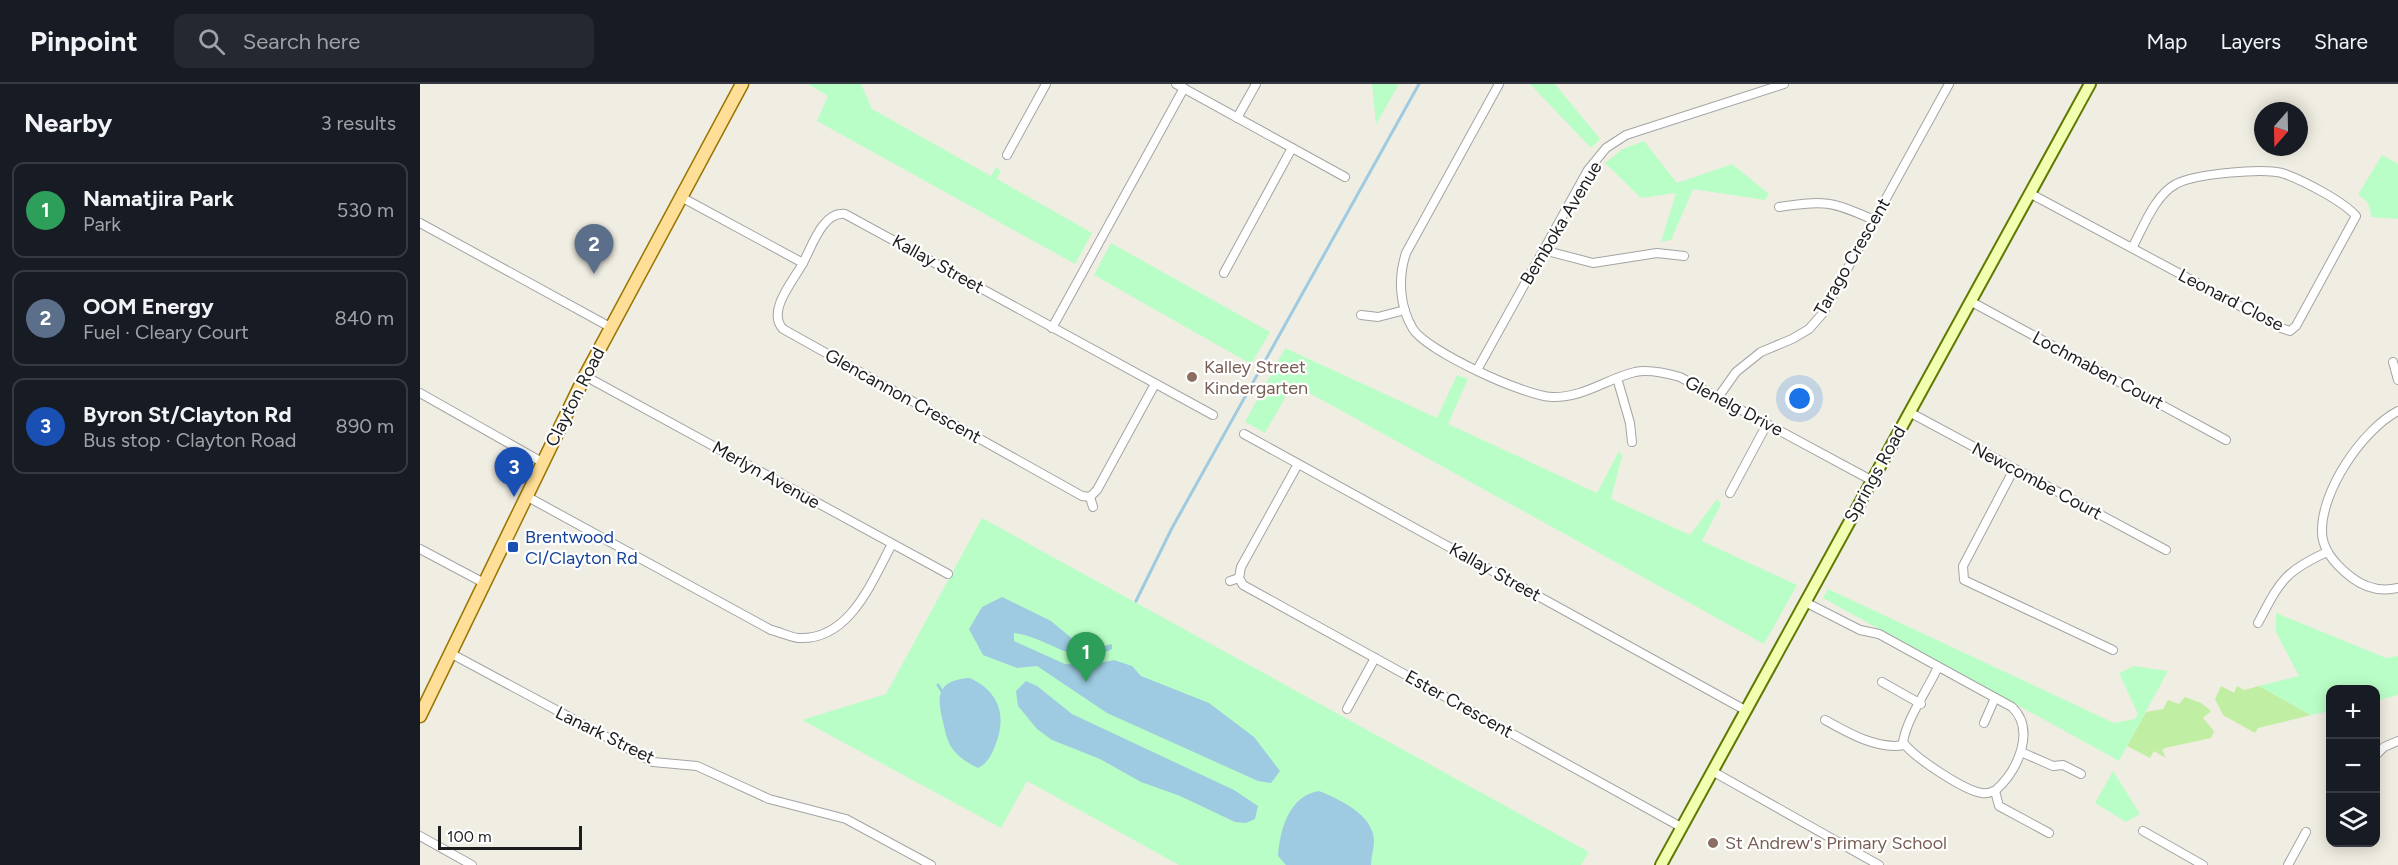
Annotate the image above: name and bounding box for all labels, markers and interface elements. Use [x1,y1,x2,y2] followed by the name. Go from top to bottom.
[174,14,594,68] search box
[30,24,138,58] text: Pinpoint
[195,25,228,58] icon: search
[243,28,360,55] text: Search here
[2147,29,2187,54] text: Map
[2220,29,2281,54] text: Layers
[2314,29,2368,54] text: Share
[2254,102,2308,156] north arrow
[24,107,112,139] text: Nearby
[321,111,396,135] text: 3 results
[1515,157,1607,289] street label: Bemboka Avenue
[83,185,234,212] text: Namatjira Park
[1809,194,1895,320] street label: Tarago Crescent
[41,198,50,222] text: 1
[337,198,394,222] text: 530 m
[83,212,121,236] text: Park
[574,224,614,274] pin: 2
[888,230,988,298] street label: Kallay Street
[2175,264,2288,336] street label: Leonard Close
[83,293,214,320] text: OOM Energy
[40,306,51,330] text: 2
[335,306,394,330] text: 840 m
[83,320,249,344] text: Fuel · Cleary Court
[2029,326,2167,414] street label: Lochmaben Court
[541,344,609,450] street label: Clayton Road
[821,344,985,448] street label: Glencannon Crescent
[1204,356,1308,399] place label: Kalley Street Kindergarten
[1185,370,1199,384] marker: Kalley Street Kindergarten
[1681,371,1787,441] street label: Glenelg Drive
[1785,384,1814,413] your location
[83,401,292,428] text: Byron St/Clayton Rd
[40,414,51,438] text: 3
[336,414,394,438] text: 890 m
[1839,422,1911,526] street label: Springs Road
[83,428,297,452] text: Bus stop · Clayton Road
[708,436,824,514] street label: Merlyn Avenue
[1968,437,2106,525] street label: Newcombe Court
[494,448,533,497] pin: 3
[525,526,638,569] place label: Brentwood Cl/Clayton Rd
[1445,538,1545,606] street label: Kallay Street
[506,540,520,554] marker: Brentwood Cl/Clayton Rd
[1066,632,1106,682] pin: 1
[1401,665,1517,743] street label: Ester Crescent
[2326,685,2380,847] map controls
[2326,685,2380,739] button: +
[552,702,658,769] street label: Lanark Street
[2326,739,2380,793] button: −
[2326,793,2380,847] button: layers
[438,823,582,850] scale bar
[447,827,492,846] text: 100 m
[1725,832,1947,854] place label: St Andrew's Primary School
[1706,836,1720,850] marker: St Andrew's Primary School

